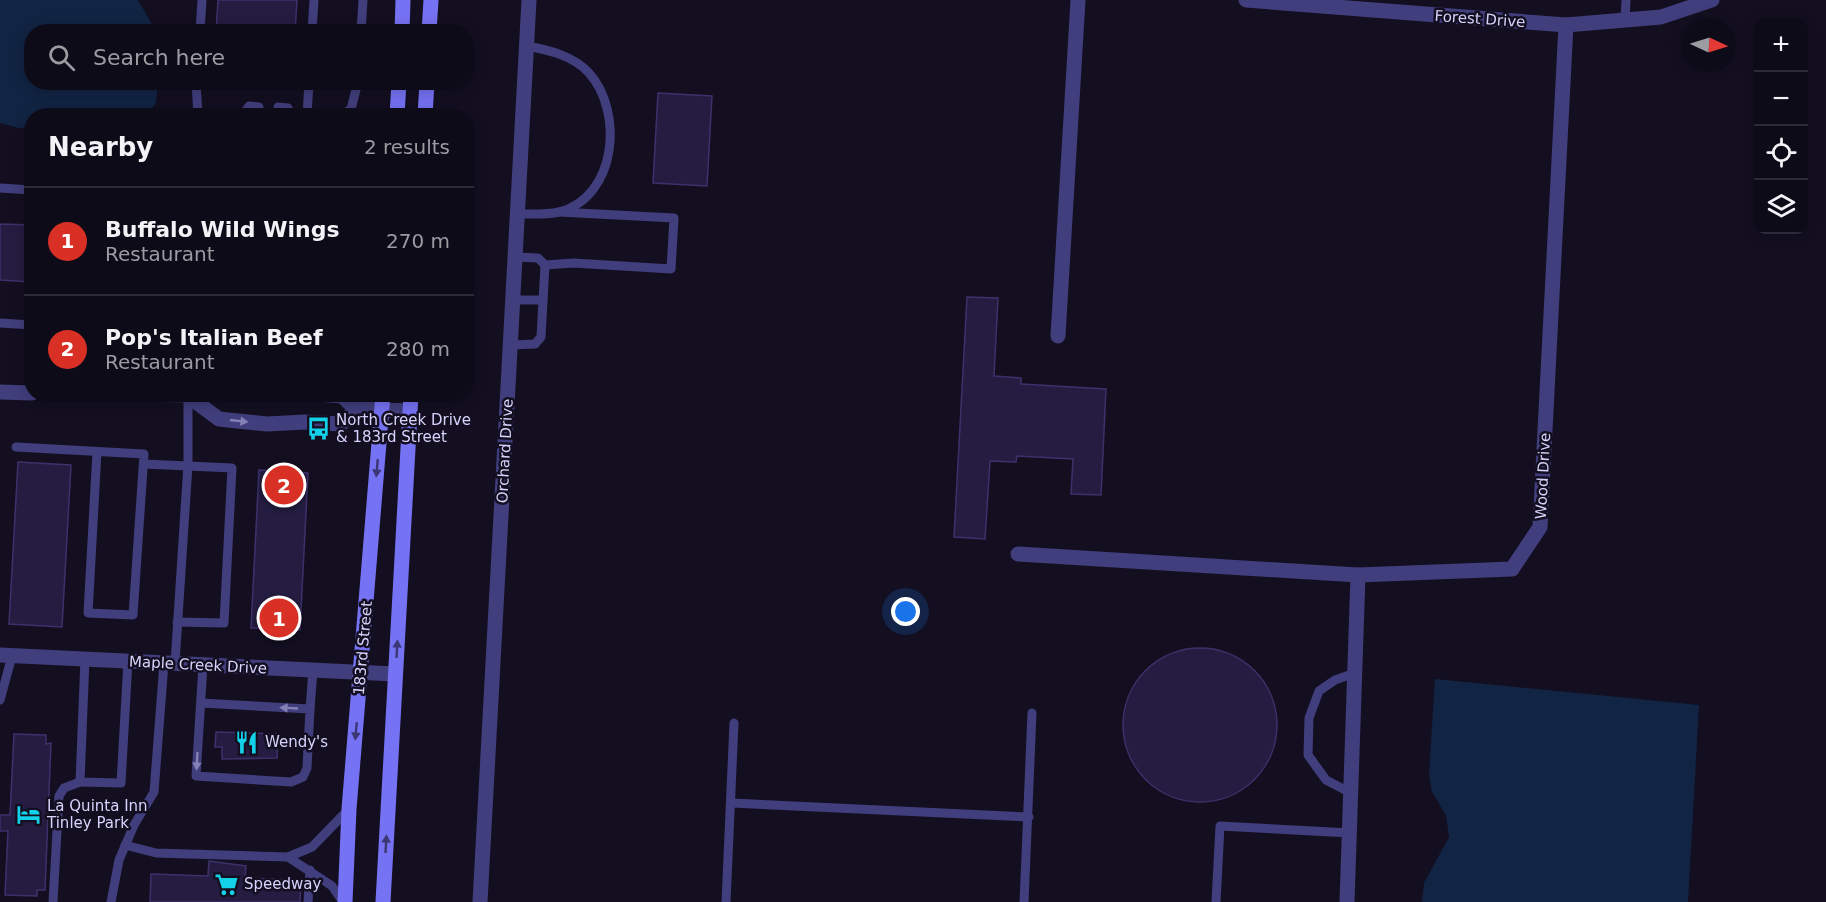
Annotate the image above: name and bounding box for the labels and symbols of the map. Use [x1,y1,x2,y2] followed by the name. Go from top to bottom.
[1434,7,1526,31] street label: Forest Drive
[1682,18,1736,72] north arrow
[493,398,517,504] street label: Orchard Drive
[336,411,471,446] place label: North Creek Drive & 183rd Street
[230,416,249,426] one-way arrow
[305,416,331,442] bus stop icon: North Creek Drive & 183rd Street
[1532,432,1554,520] street label: Wood Drive
[372,459,382,478] one-way arrow
[264,462,304,508] pin: 2
[260,596,298,640] pin: 1
[891,597,920,626] your location
[350,600,376,696] street label: 183rd Street
[392,639,401,658] one-way arrow
[129,652,267,678] street label: Maple Creek Drive
[279,703,298,712] one-way arrow
[351,721,361,740] one-way arrow
[234,729,260,755] restaurant icon: Wendy's
[265,733,328,751] place label: Wendy's
[192,752,202,771] one-way arrow
[46,797,148,832] place label: La Quinta Inn Tinley Park
[16,802,42,828] hotel icon: La Quinta Inn Tinley Park
[382,834,391,853] one-way arrow
[213,871,239,897] supermarket icon: Speedway
[244,875,321,893] place label: Speedway

